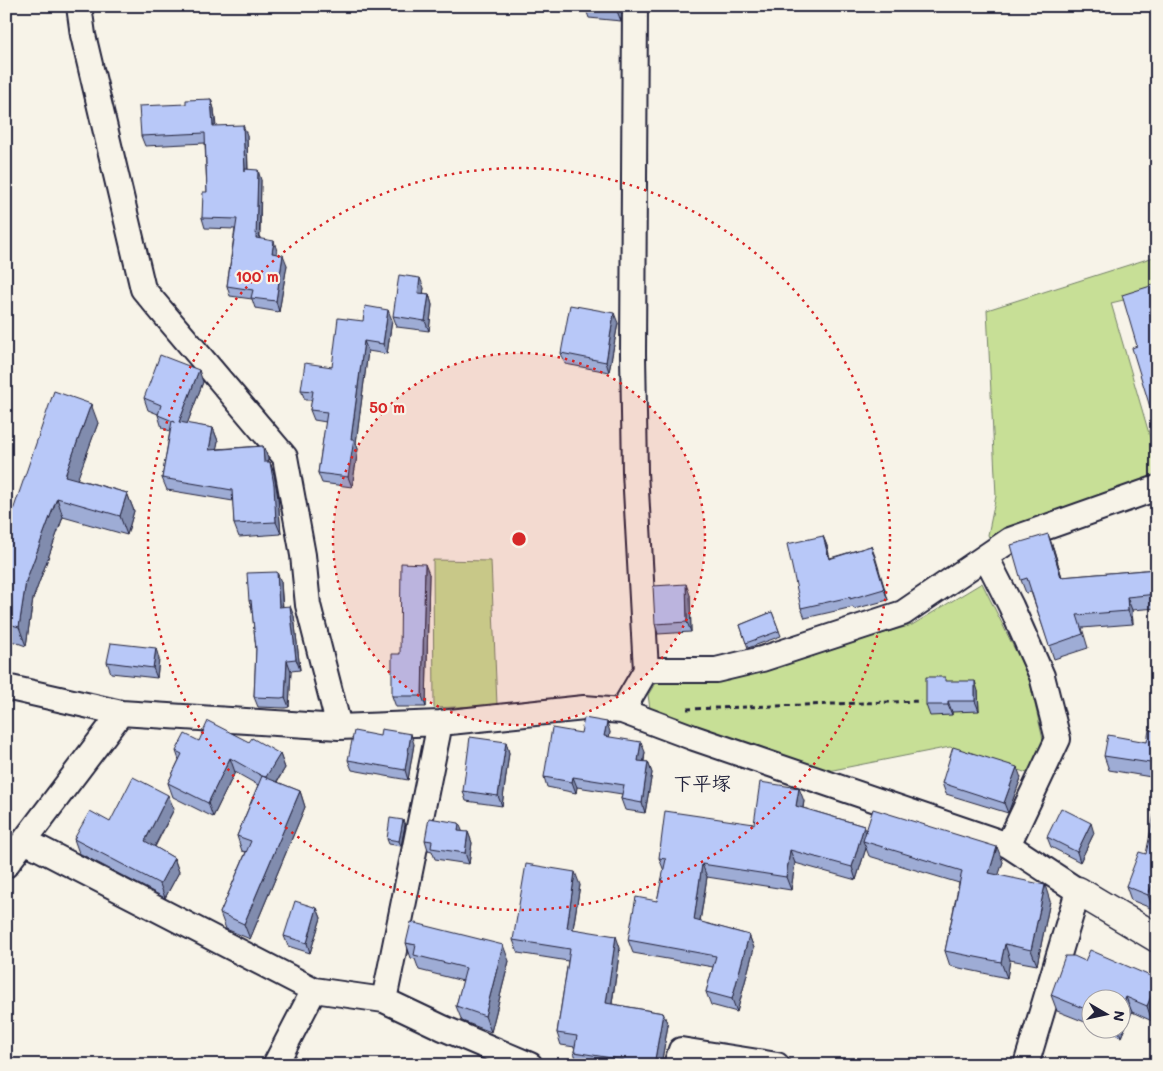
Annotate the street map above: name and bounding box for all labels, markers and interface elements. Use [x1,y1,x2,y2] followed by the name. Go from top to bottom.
[235,266,279,286] text: 100 m
[369,397,405,417] text: 50 m
[510,530,528,548] centre of rings
[673,770,731,795] district label: 下平塚
[1080,988,1130,1038] north arrow
[1109,1009,1130,1023] text: N

